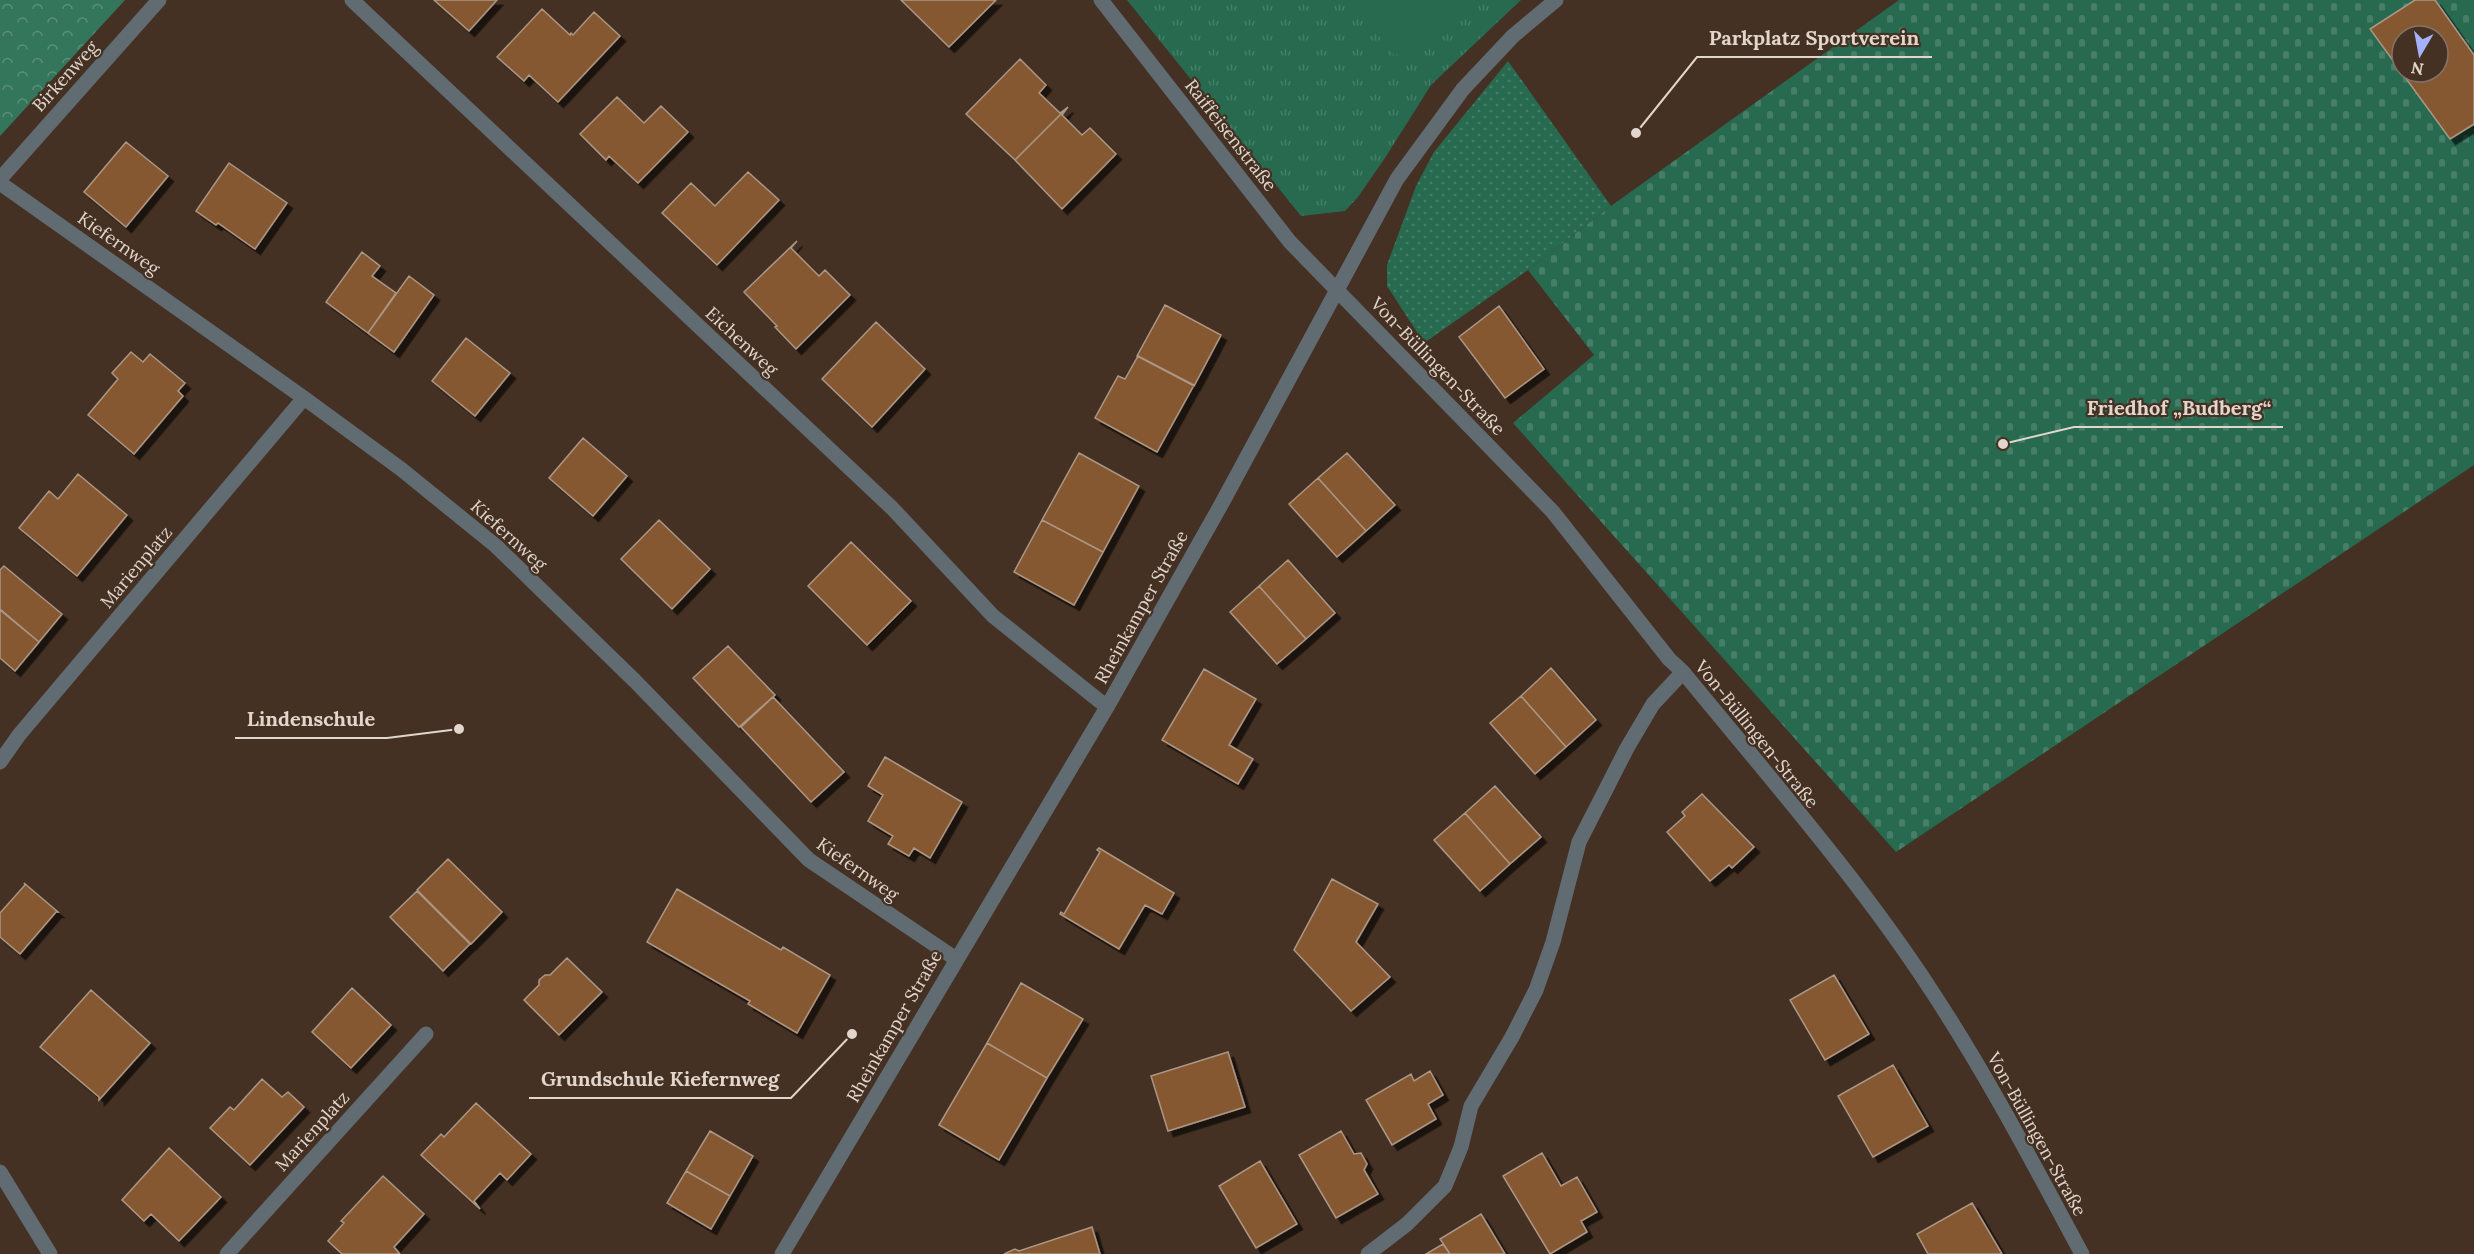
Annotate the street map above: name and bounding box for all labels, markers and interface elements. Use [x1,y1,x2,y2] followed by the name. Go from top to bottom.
[1697,19,1932,57] callout: Parkplatz Sportverein
[2390,24,2450,84] north arrow
[1709,25,1919,50] text: Parkplatz Sportverein
[27,35,104,116] street label: Birkenweg
[2410,58,2425,80] text: N
[1180,74,1282,196] street label: Raiffeisenstraße
[73,206,165,280] street label: Kiefernweg
[1365,291,1510,440] street label: Von-Büllingen-Straße
[701,302,784,381] street label: Eichenweg
[2074,389,2283,427] callout: Friedhof „Budberg“
[2087,395,2271,420] text: Friedhof „Budberg“
[466,495,553,576] street label: Kiefernweg
[95,521,177,613] street label: Marienplatz
[1089,526,1193,688] street label: Rheinkamper Straße
[1690,655,1824,813] street label: Von-Büllingen-Straße
[235,700,387,738] callout: Lindenschule
[247,706,376,731] text: Lindenschule
[812,832,904,906] street label: Kiefernweg
[841,946,947,1106] street label: Rheinkamper Straße
[1982,1047,2092,1220] street label: Von-Büllingen-Straße
[529,1060,791,1098] callout: Grundschule Kiefernweg
[541,1066,780,1091] text: Grundschule Kiefernweg
[270,1086,354,1176] street label: Marienplatz

